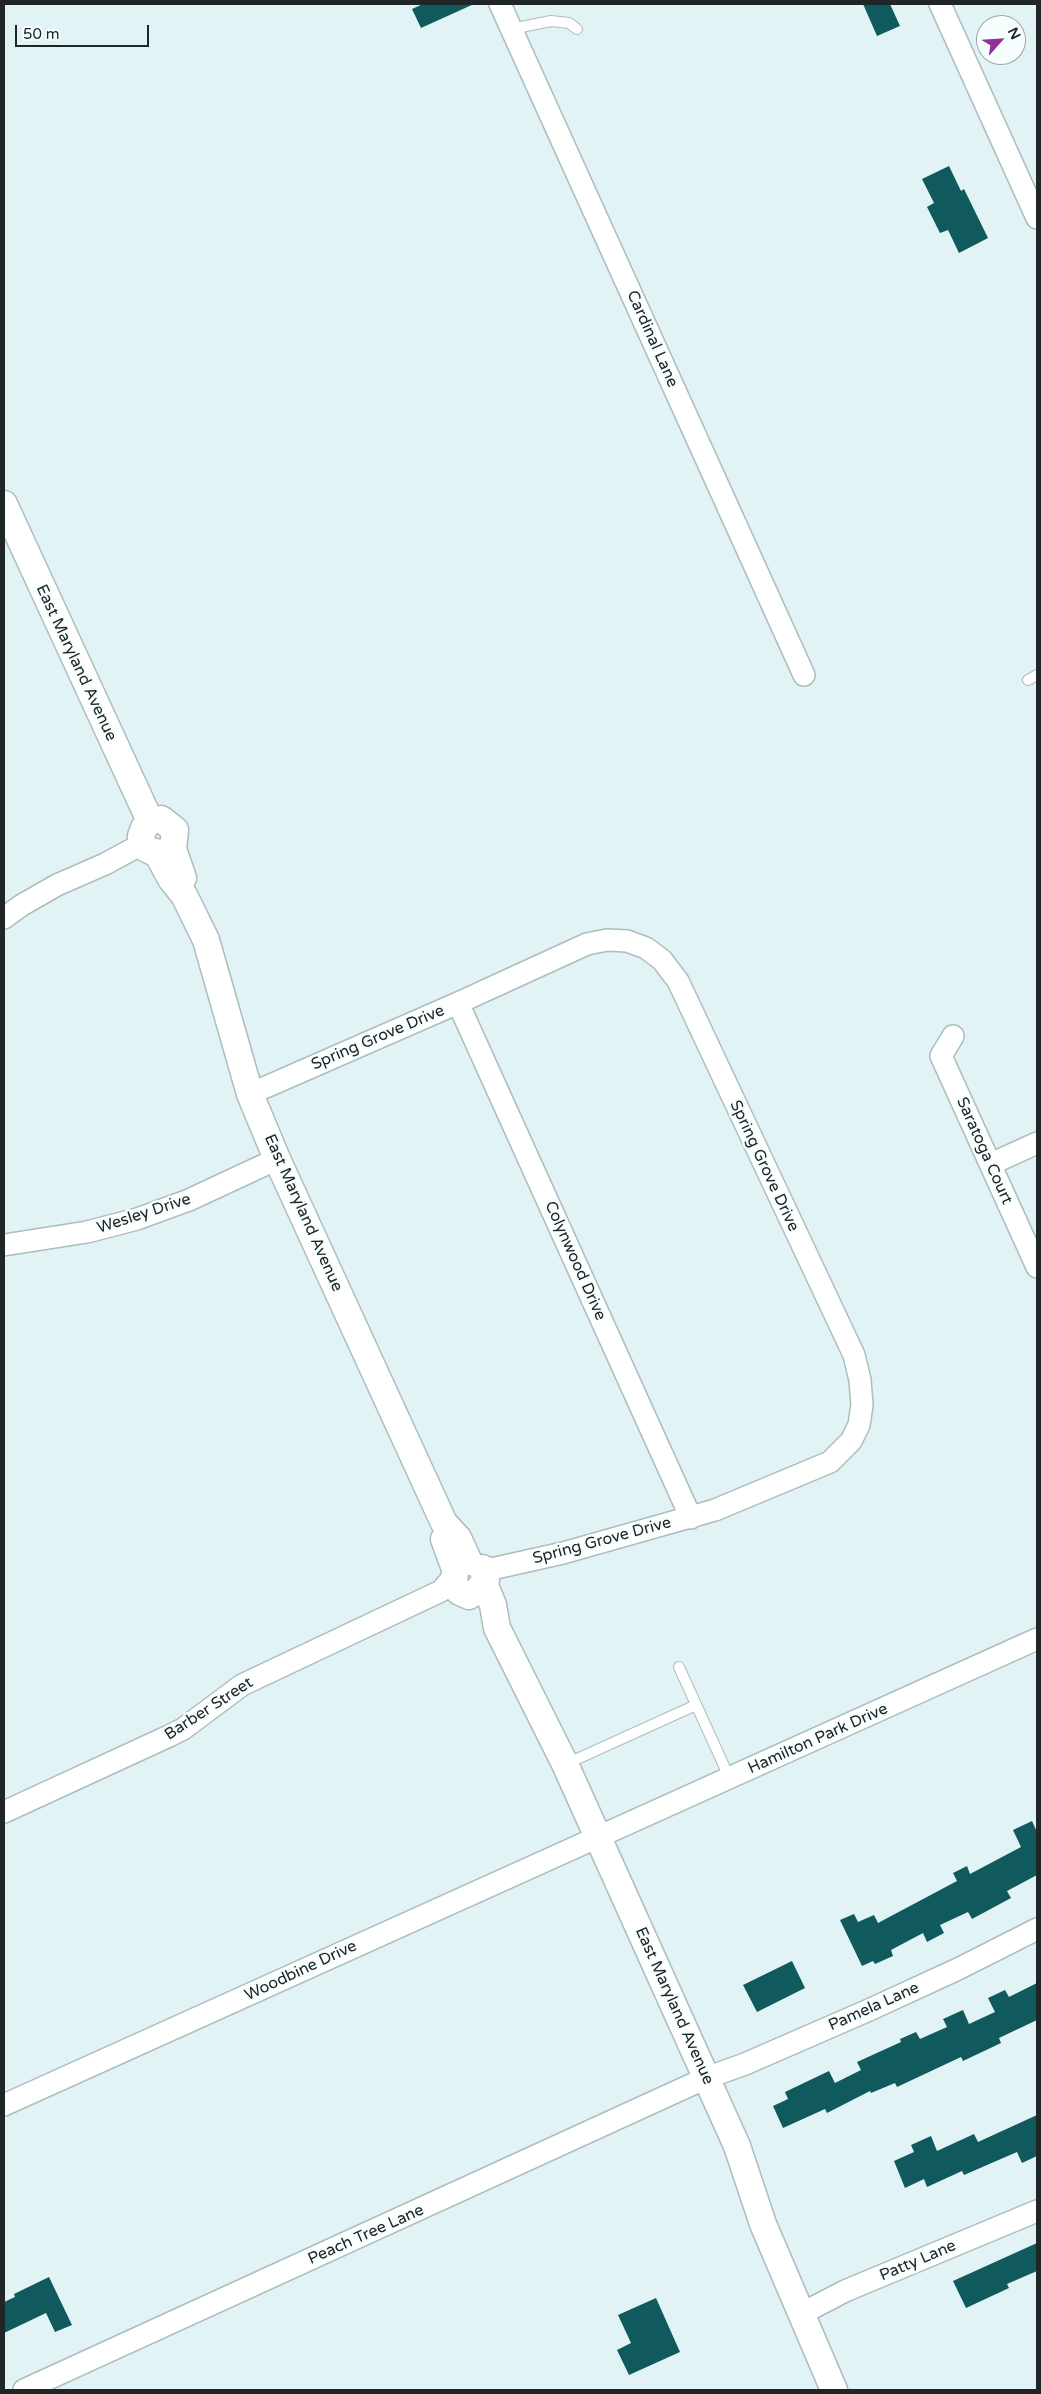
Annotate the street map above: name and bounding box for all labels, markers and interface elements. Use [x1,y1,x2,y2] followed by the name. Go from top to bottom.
[18,15,151,47] scale bar
[976,15,1026,65] north arrow
[23,25,60,43] text: 50 m
[1004,25,1024,42] text: N
[622,288,682,390] street label: Cardinal Lane
[31,582,121,744] street label: East Maryland Avenue
[309,1001,447,1075] street label: Spring Grove Drive
[952,1094,1016,1208] street label: Saratoga Court
[725,1097,803,1235] street label: Spring Grove Drive
[260,1131,346,1295] street label: East Maryland Avenue
[95,1190,193,1238] street label: Wesley Drive
[540,1198,610,1324] street label: Colynwood Drive
[531,1513,673,1569] street label: Spring Grove Drive
[161,1673,257,1745] street label: Barber Street
[745,1700,891,1778] street label: Hamilton Park Drive
[631,1924,717,2088] street label: East Maryland Avenue
[242,1937,360,2005] street label: Woodbine Drive
[826,1978,922,2036] street label: Pamela Lane
[305,2201,427,2269] street label: Peach Tree Lane
[877,2236,959,2286] street label: Patty Lane

